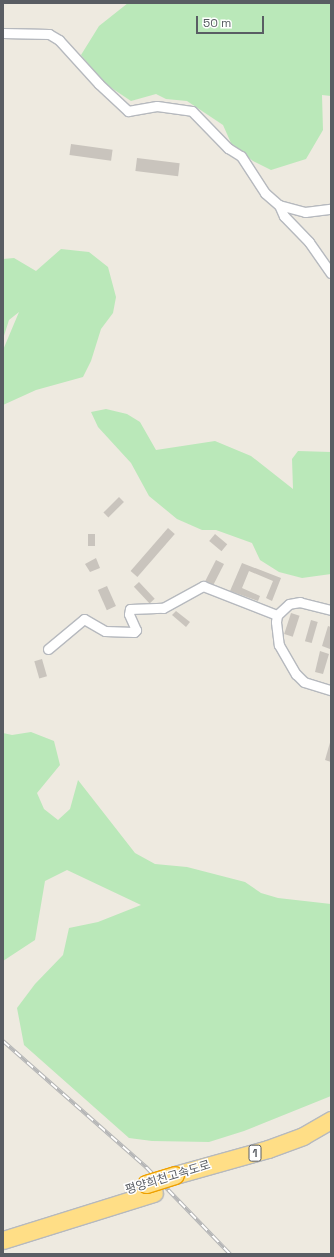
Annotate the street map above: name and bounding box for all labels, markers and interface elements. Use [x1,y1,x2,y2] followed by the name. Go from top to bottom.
[198,8,266,34] scale bar
[203,15,231,31] text: 50 m
[248,1144,262,1162] road number: 1
[124,1158,212,1198] street label: 평양희천고속도로

